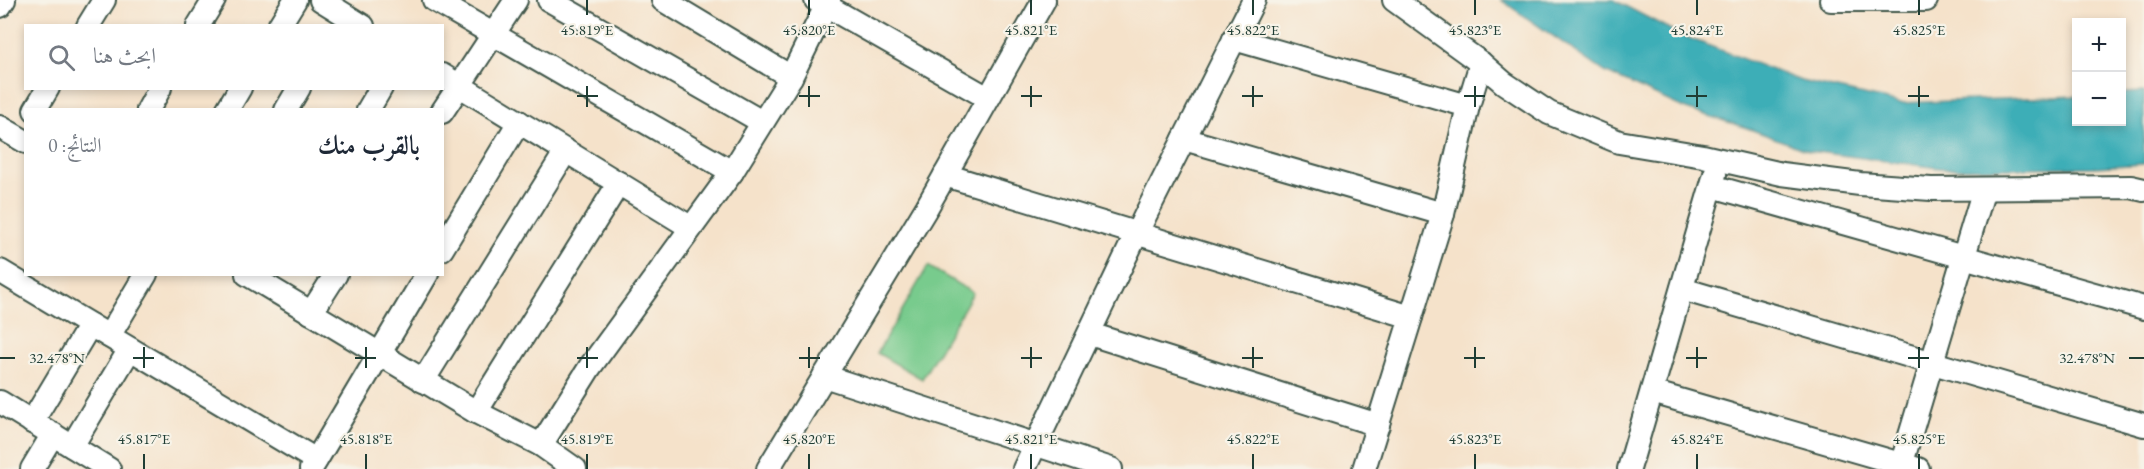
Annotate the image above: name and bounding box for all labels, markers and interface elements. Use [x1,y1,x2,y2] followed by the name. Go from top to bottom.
[2072,18,2126,126] map controls
[2072,18,2126,72] button: +
[561,20,614,39] text: 45.819°E
[783,20,836,39] text: 45.820°E
[1005,20,1058,39] text: 45.821°E
[1227,20,1280,39] text: 45.822°E
[1449,20,1502,39] text: 45.823°E
[1671,20,1724,39] text: 45.824°E
[1893,20,1946,39] text: 45.825°E
[24,24,444,90] search box
[45,41,78,74] icon: search
[93,41,156,70] text: ابحث هنا
[2072,72,2126,126] button: −
[318,128,420,162] text: بالقرب منك
[48,132,102,158] text: النتائج: 0
[29,348,85,367] text: 32.478°N
[2059,348,2115,367] text: 32.478°N
[118,429,171,448] text: 45.817°E
[340,429,393,448] text: 45.818°E
[561,429,614,448] text: 45.819°E
[783,429,836,448] text: 45.820°E
[1005,429,1058,448] text: 45.821°E
[1227,429,1280,448] text: 45.822°E
[1449,429,1502,448] text: 45.823°E
[1671,429,1724,448] text: 45.824°E
[1893,429,1946,448] text: 45.825°E

